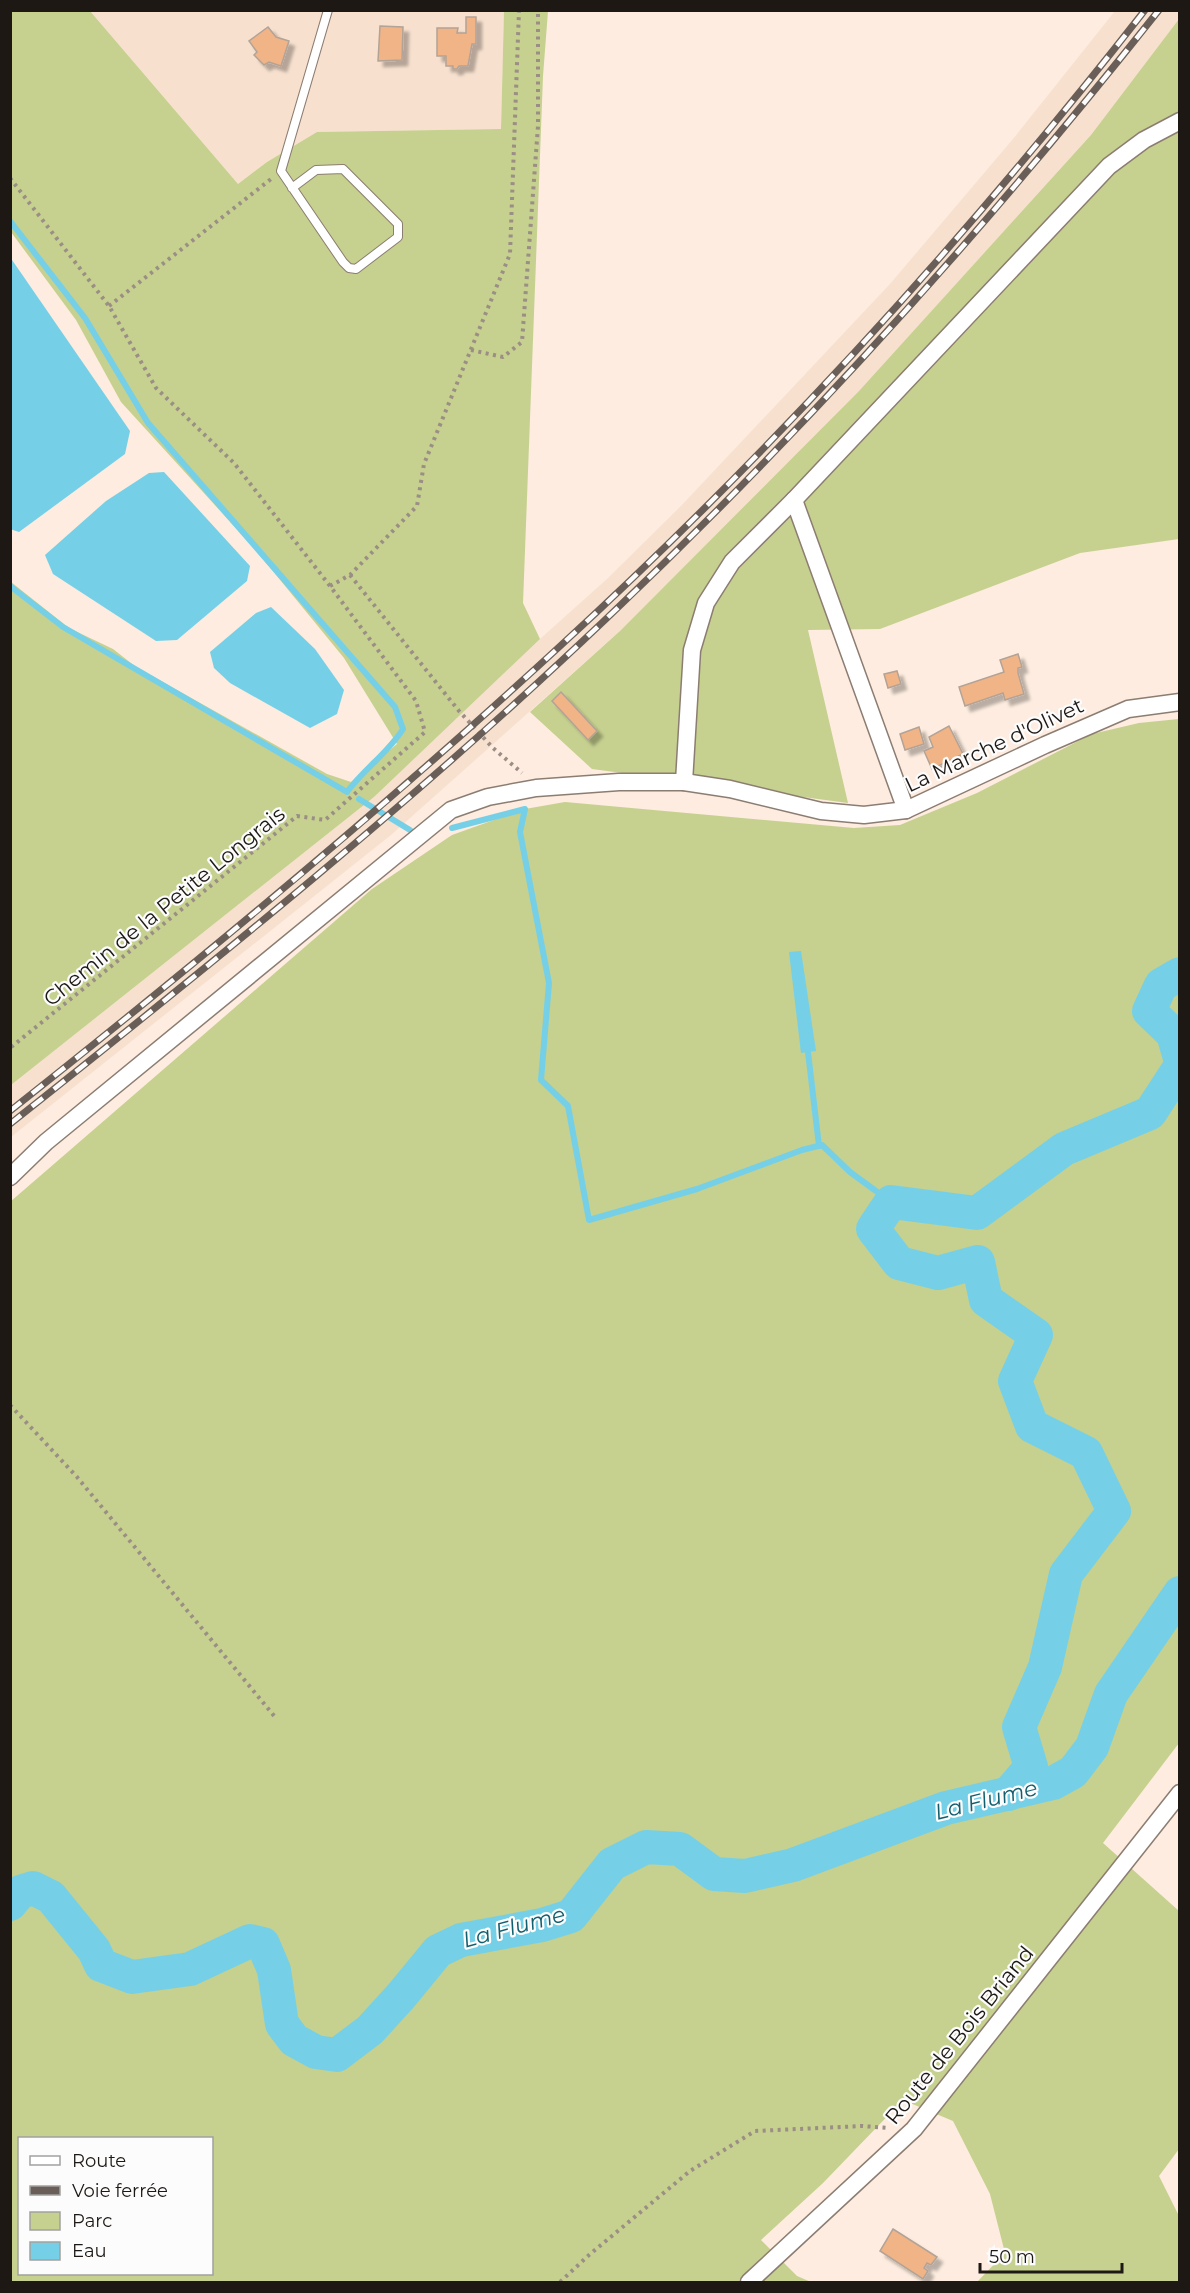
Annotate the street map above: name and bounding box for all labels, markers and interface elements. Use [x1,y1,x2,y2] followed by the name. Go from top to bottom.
[901,693,1087,797] street label: La Marche d'Olivet
[38,801,290,1011] street label: Chemin de la Petite Longrais
[932,1774,1040,1826] water label: La Flume
[460,1900,568,1954] water label: La Flume
[879,1941,1039,2129] street label: Route de Bois Briand
[18,2137,213,2275] legend
[72,2150,126,2172] text: Route
[72,2180,168,2202] text: Voie ferrée
[72,2210,112,2232] text: Parc
[980,2236,1122,2274] scale bar
[72,2240,107,2262] text: Eau
[989,2246,1035,2268] text: 50 m

